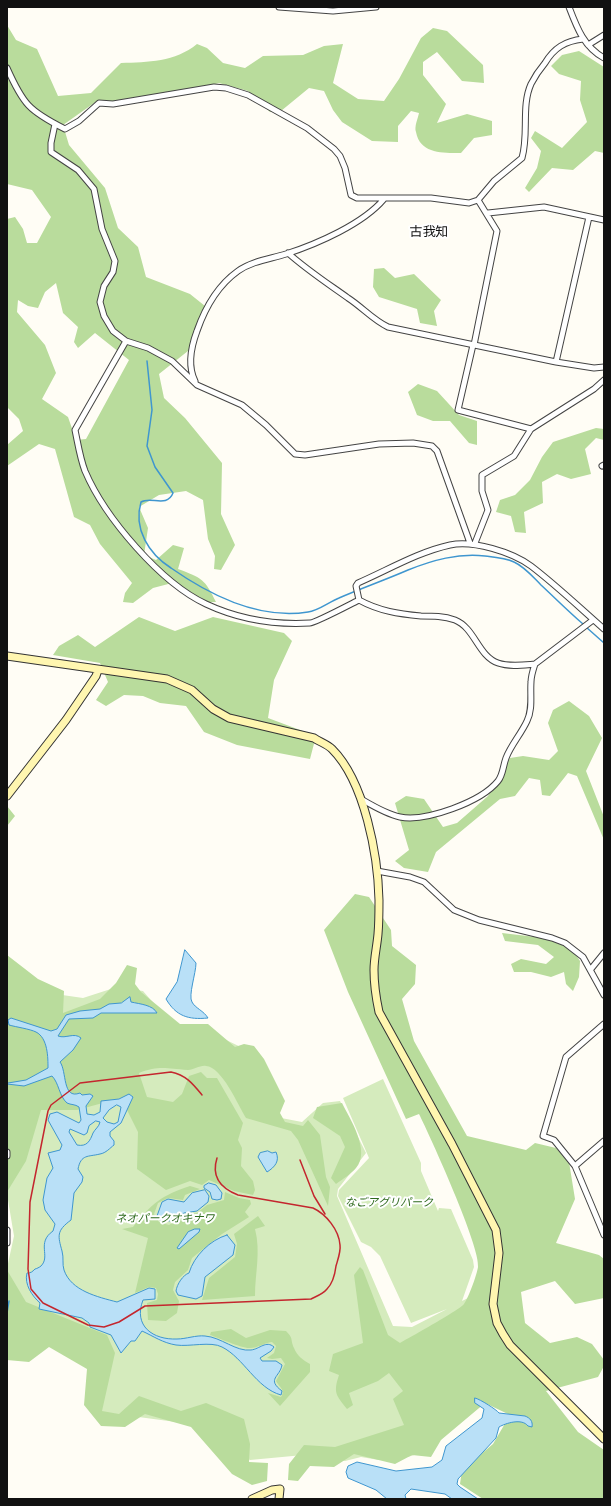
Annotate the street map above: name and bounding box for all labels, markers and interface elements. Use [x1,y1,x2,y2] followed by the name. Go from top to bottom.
[410,224,448,240] district label: 古我知
[345,1196,433,1210] park label: なごアグリパーク
[116,1212,214,1226] park label: ネオパークオキナワ

